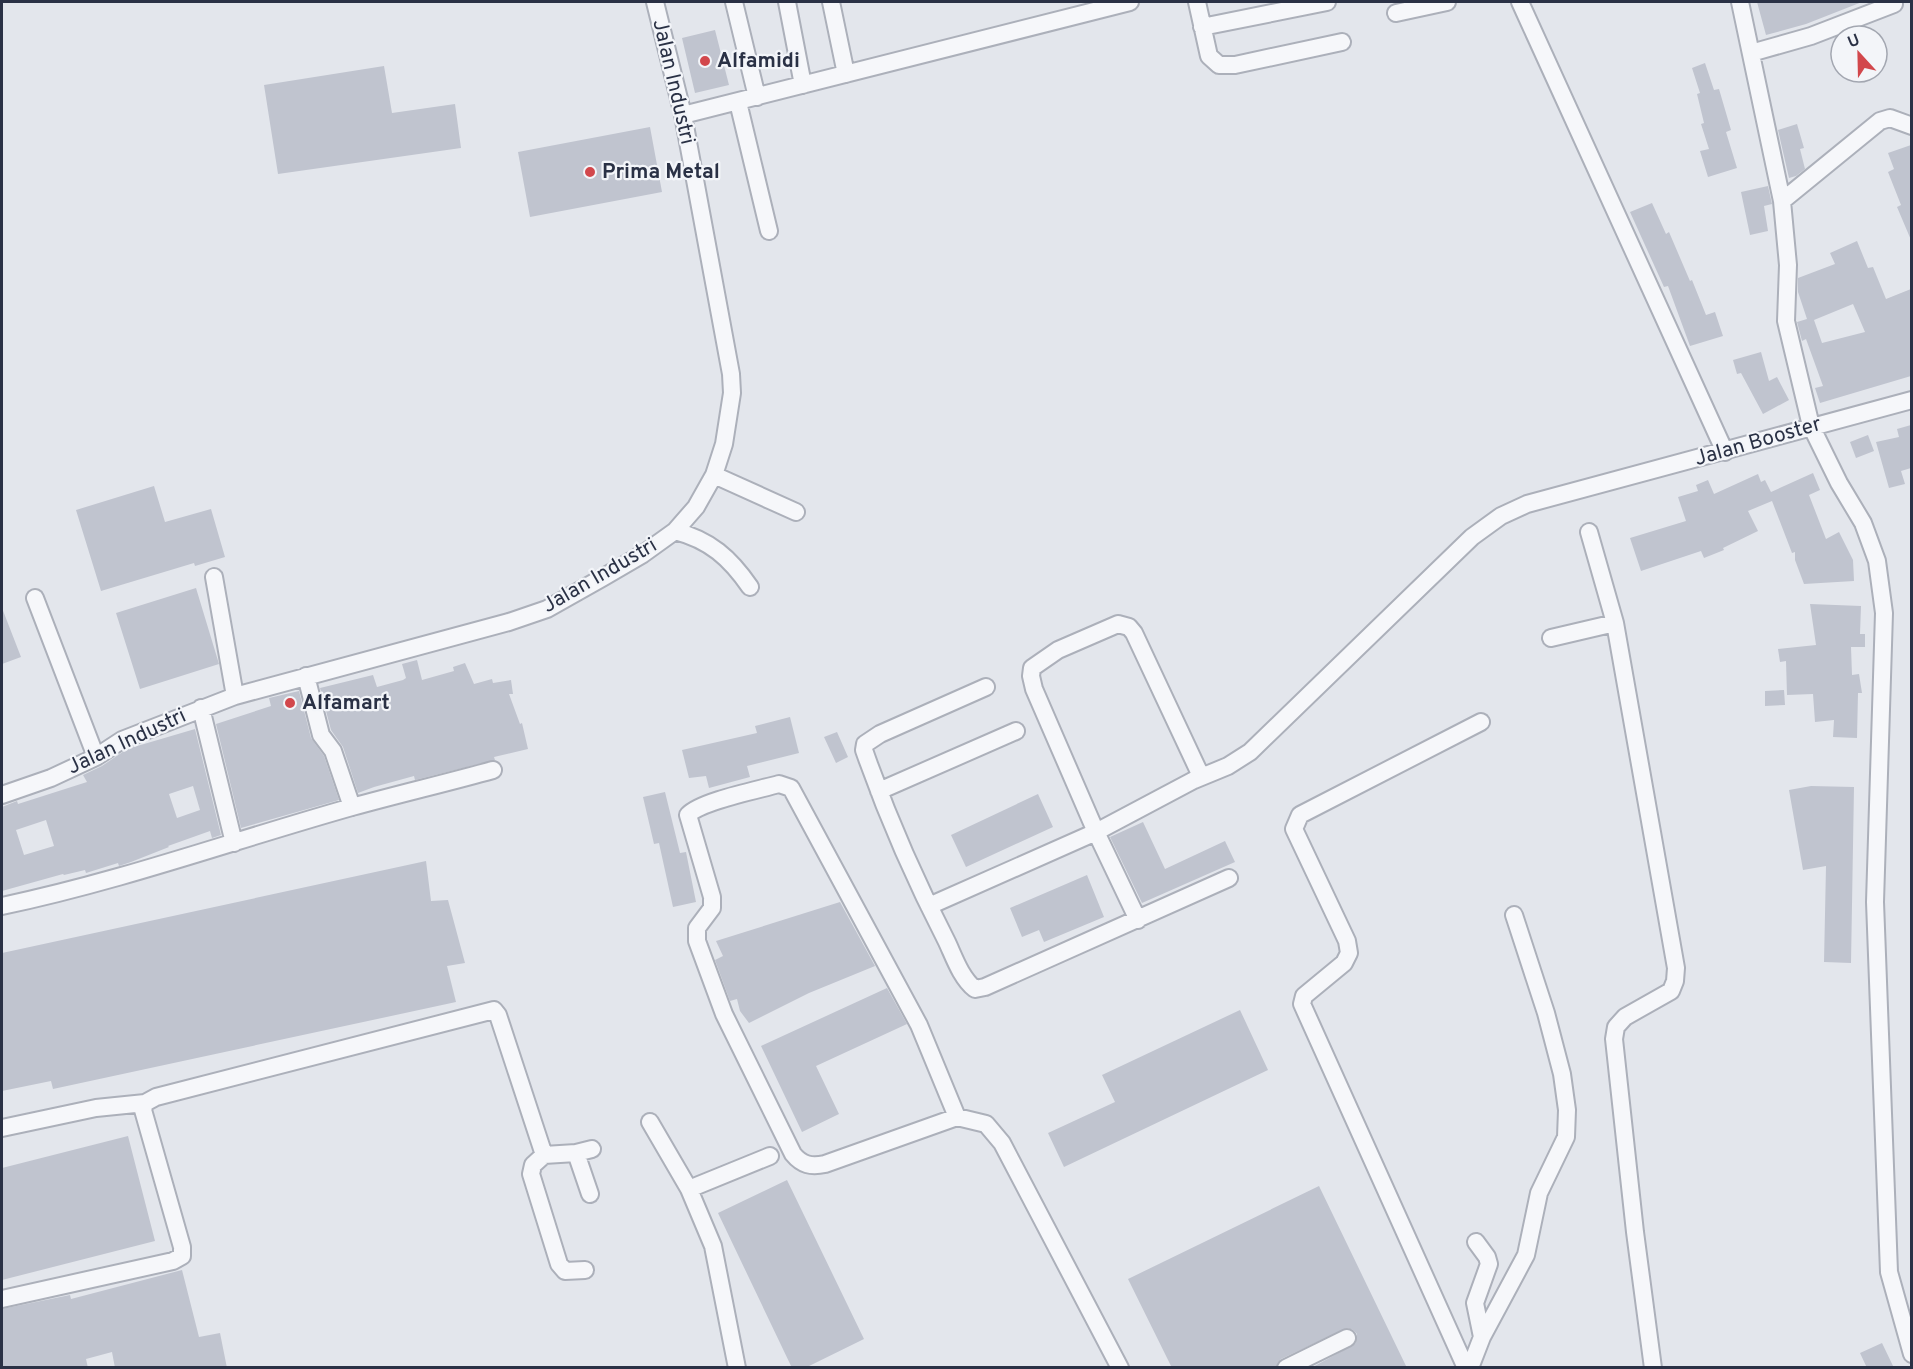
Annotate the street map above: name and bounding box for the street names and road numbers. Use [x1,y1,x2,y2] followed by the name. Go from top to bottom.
[645,17,701,147] street label: Jalan Industri
[1691,411,1825,473] street label: Jalan Booster
[538,532,662,620] street label: Jalan Industri
[63,703,191,781] street label: Jalan Industri

